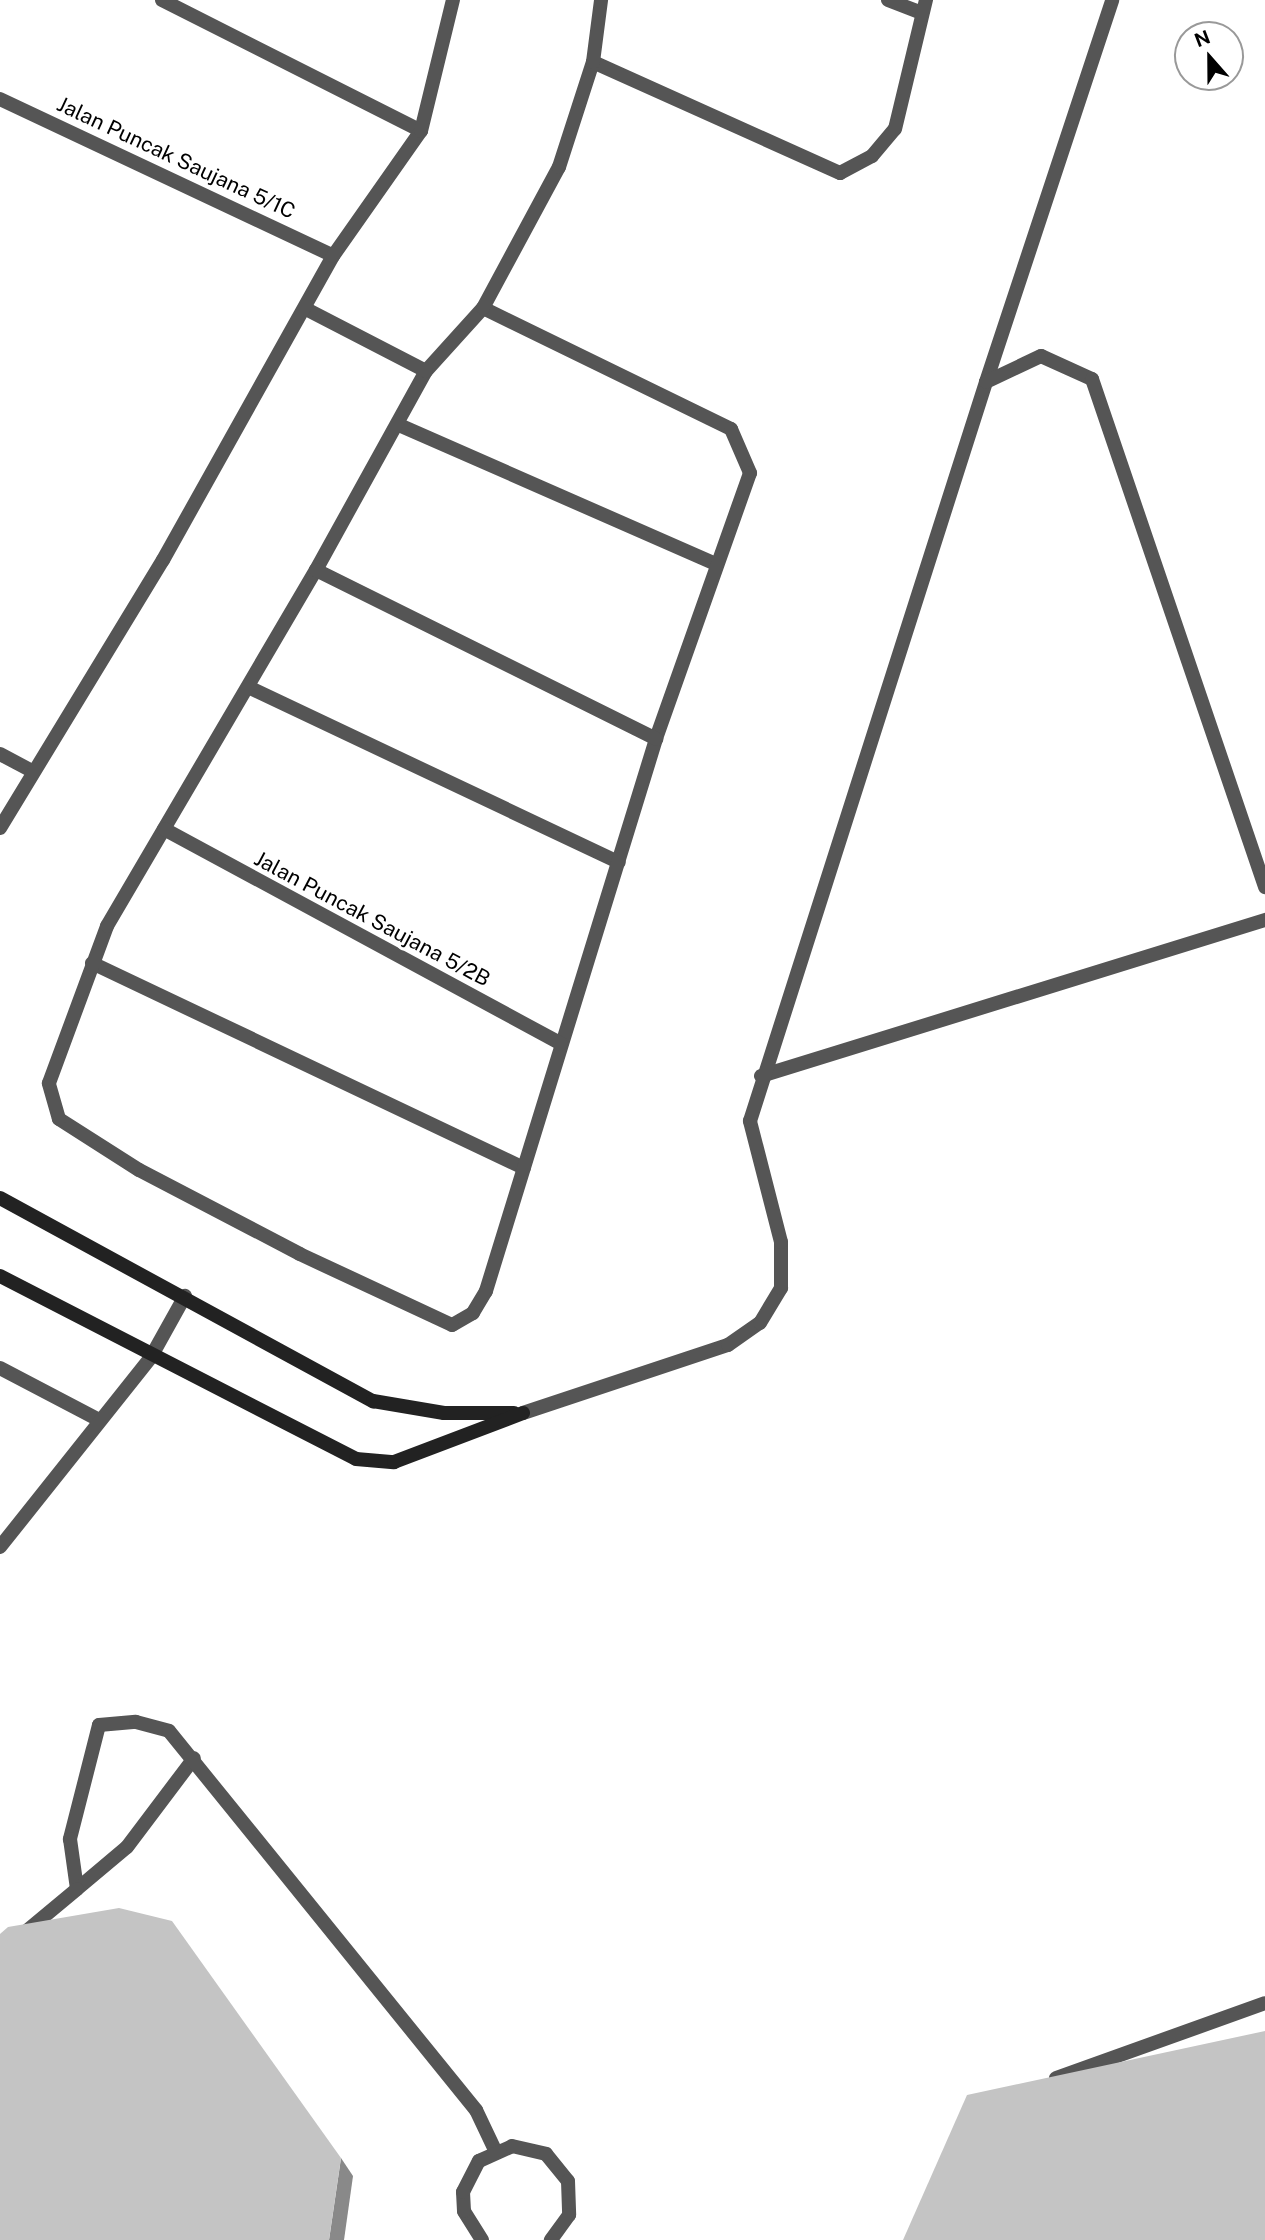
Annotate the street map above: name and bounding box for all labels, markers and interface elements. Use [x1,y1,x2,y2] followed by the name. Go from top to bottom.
[1174,21,1244,91] north arrow
[1191,25,1213,51] text: N
[53,92,299,224] street label: Jalan Puncak Saujana 5/1C
[250,846,494,992] street label: Jalan Puncak Saujana 5/2B

